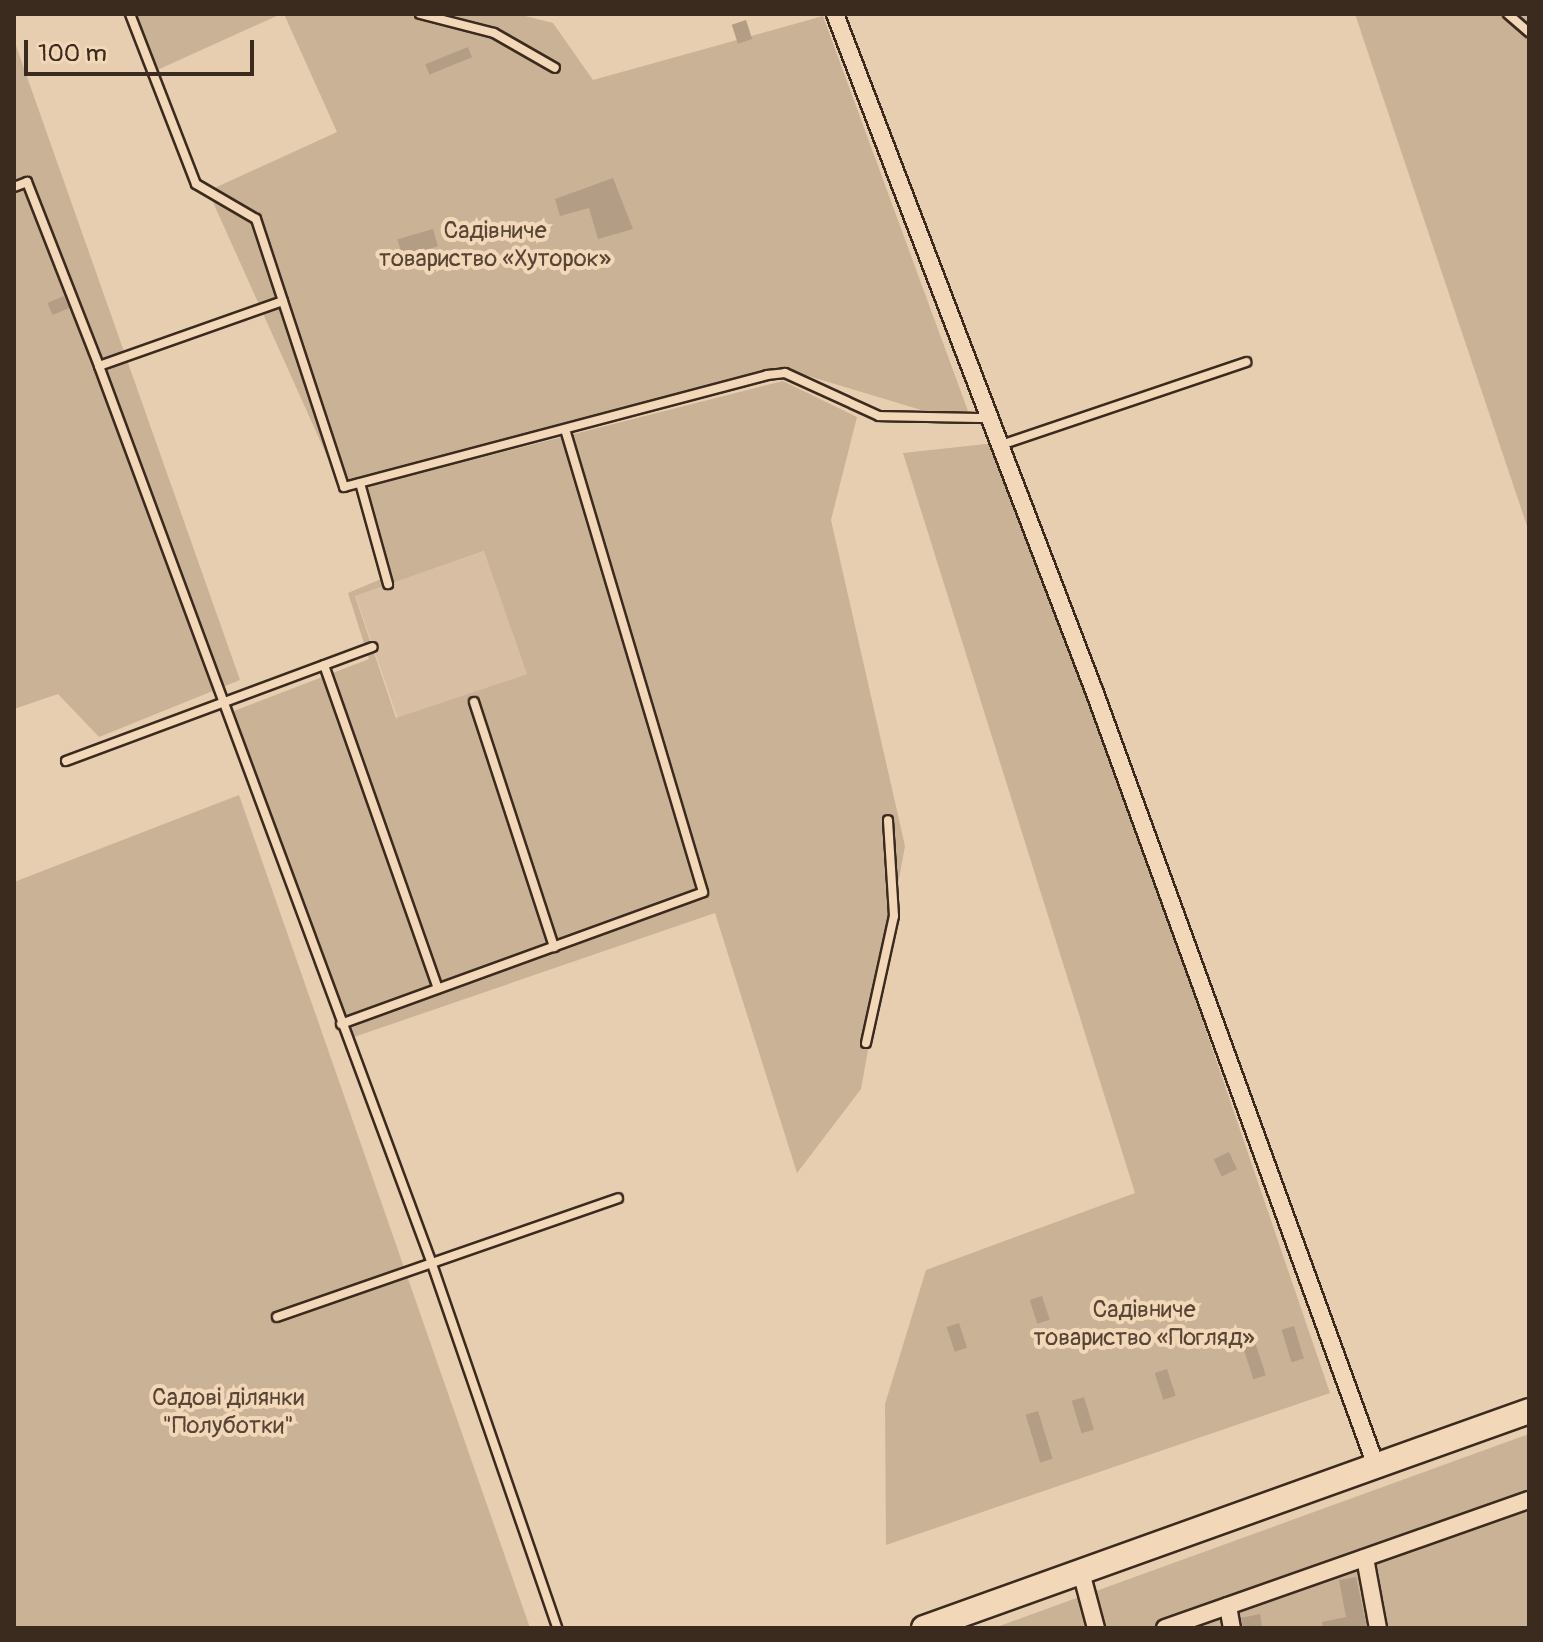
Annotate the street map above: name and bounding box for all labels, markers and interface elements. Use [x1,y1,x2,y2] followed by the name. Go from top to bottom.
[28,24,258,74] scale bar
[38,39,107,68] text: 100 m
[379,217,611,273] park label: Садівниче товариство «Хуторок»
[1033,1296,1255,1352] park label: Садівниче товариство «Погляд»
[152,1384,304,1440] park label: Садові ділянки "Полуботки"

